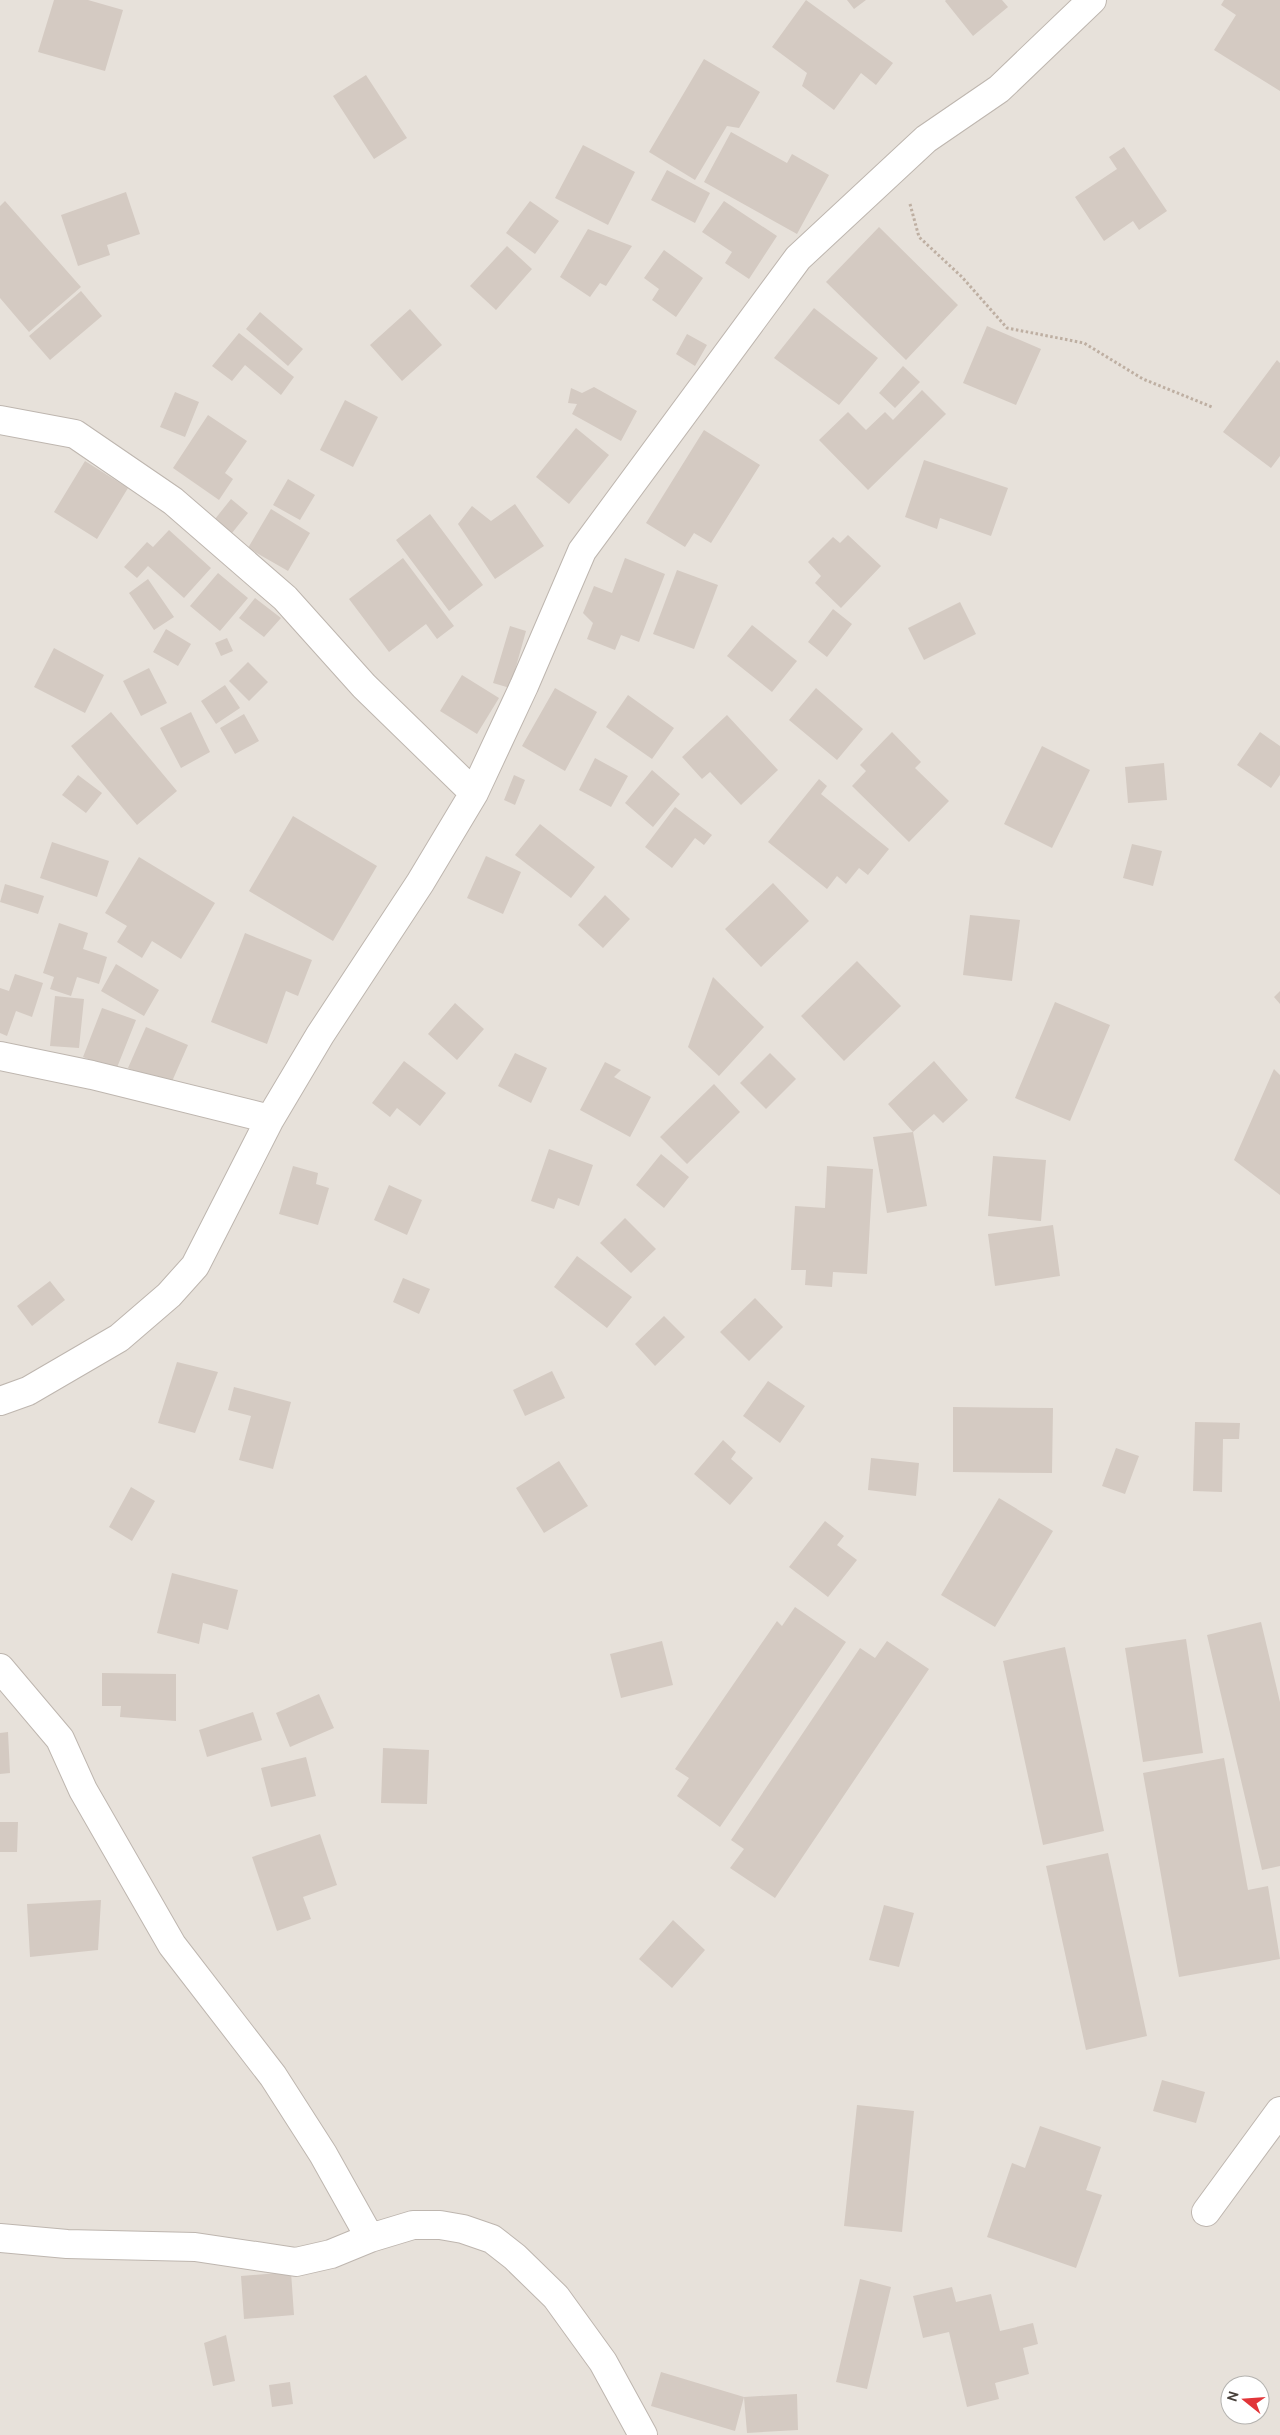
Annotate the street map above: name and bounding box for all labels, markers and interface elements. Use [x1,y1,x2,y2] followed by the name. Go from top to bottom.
[1220,2375,1270,2425] north arrow
[1223,2389,1243,2404] text: N

